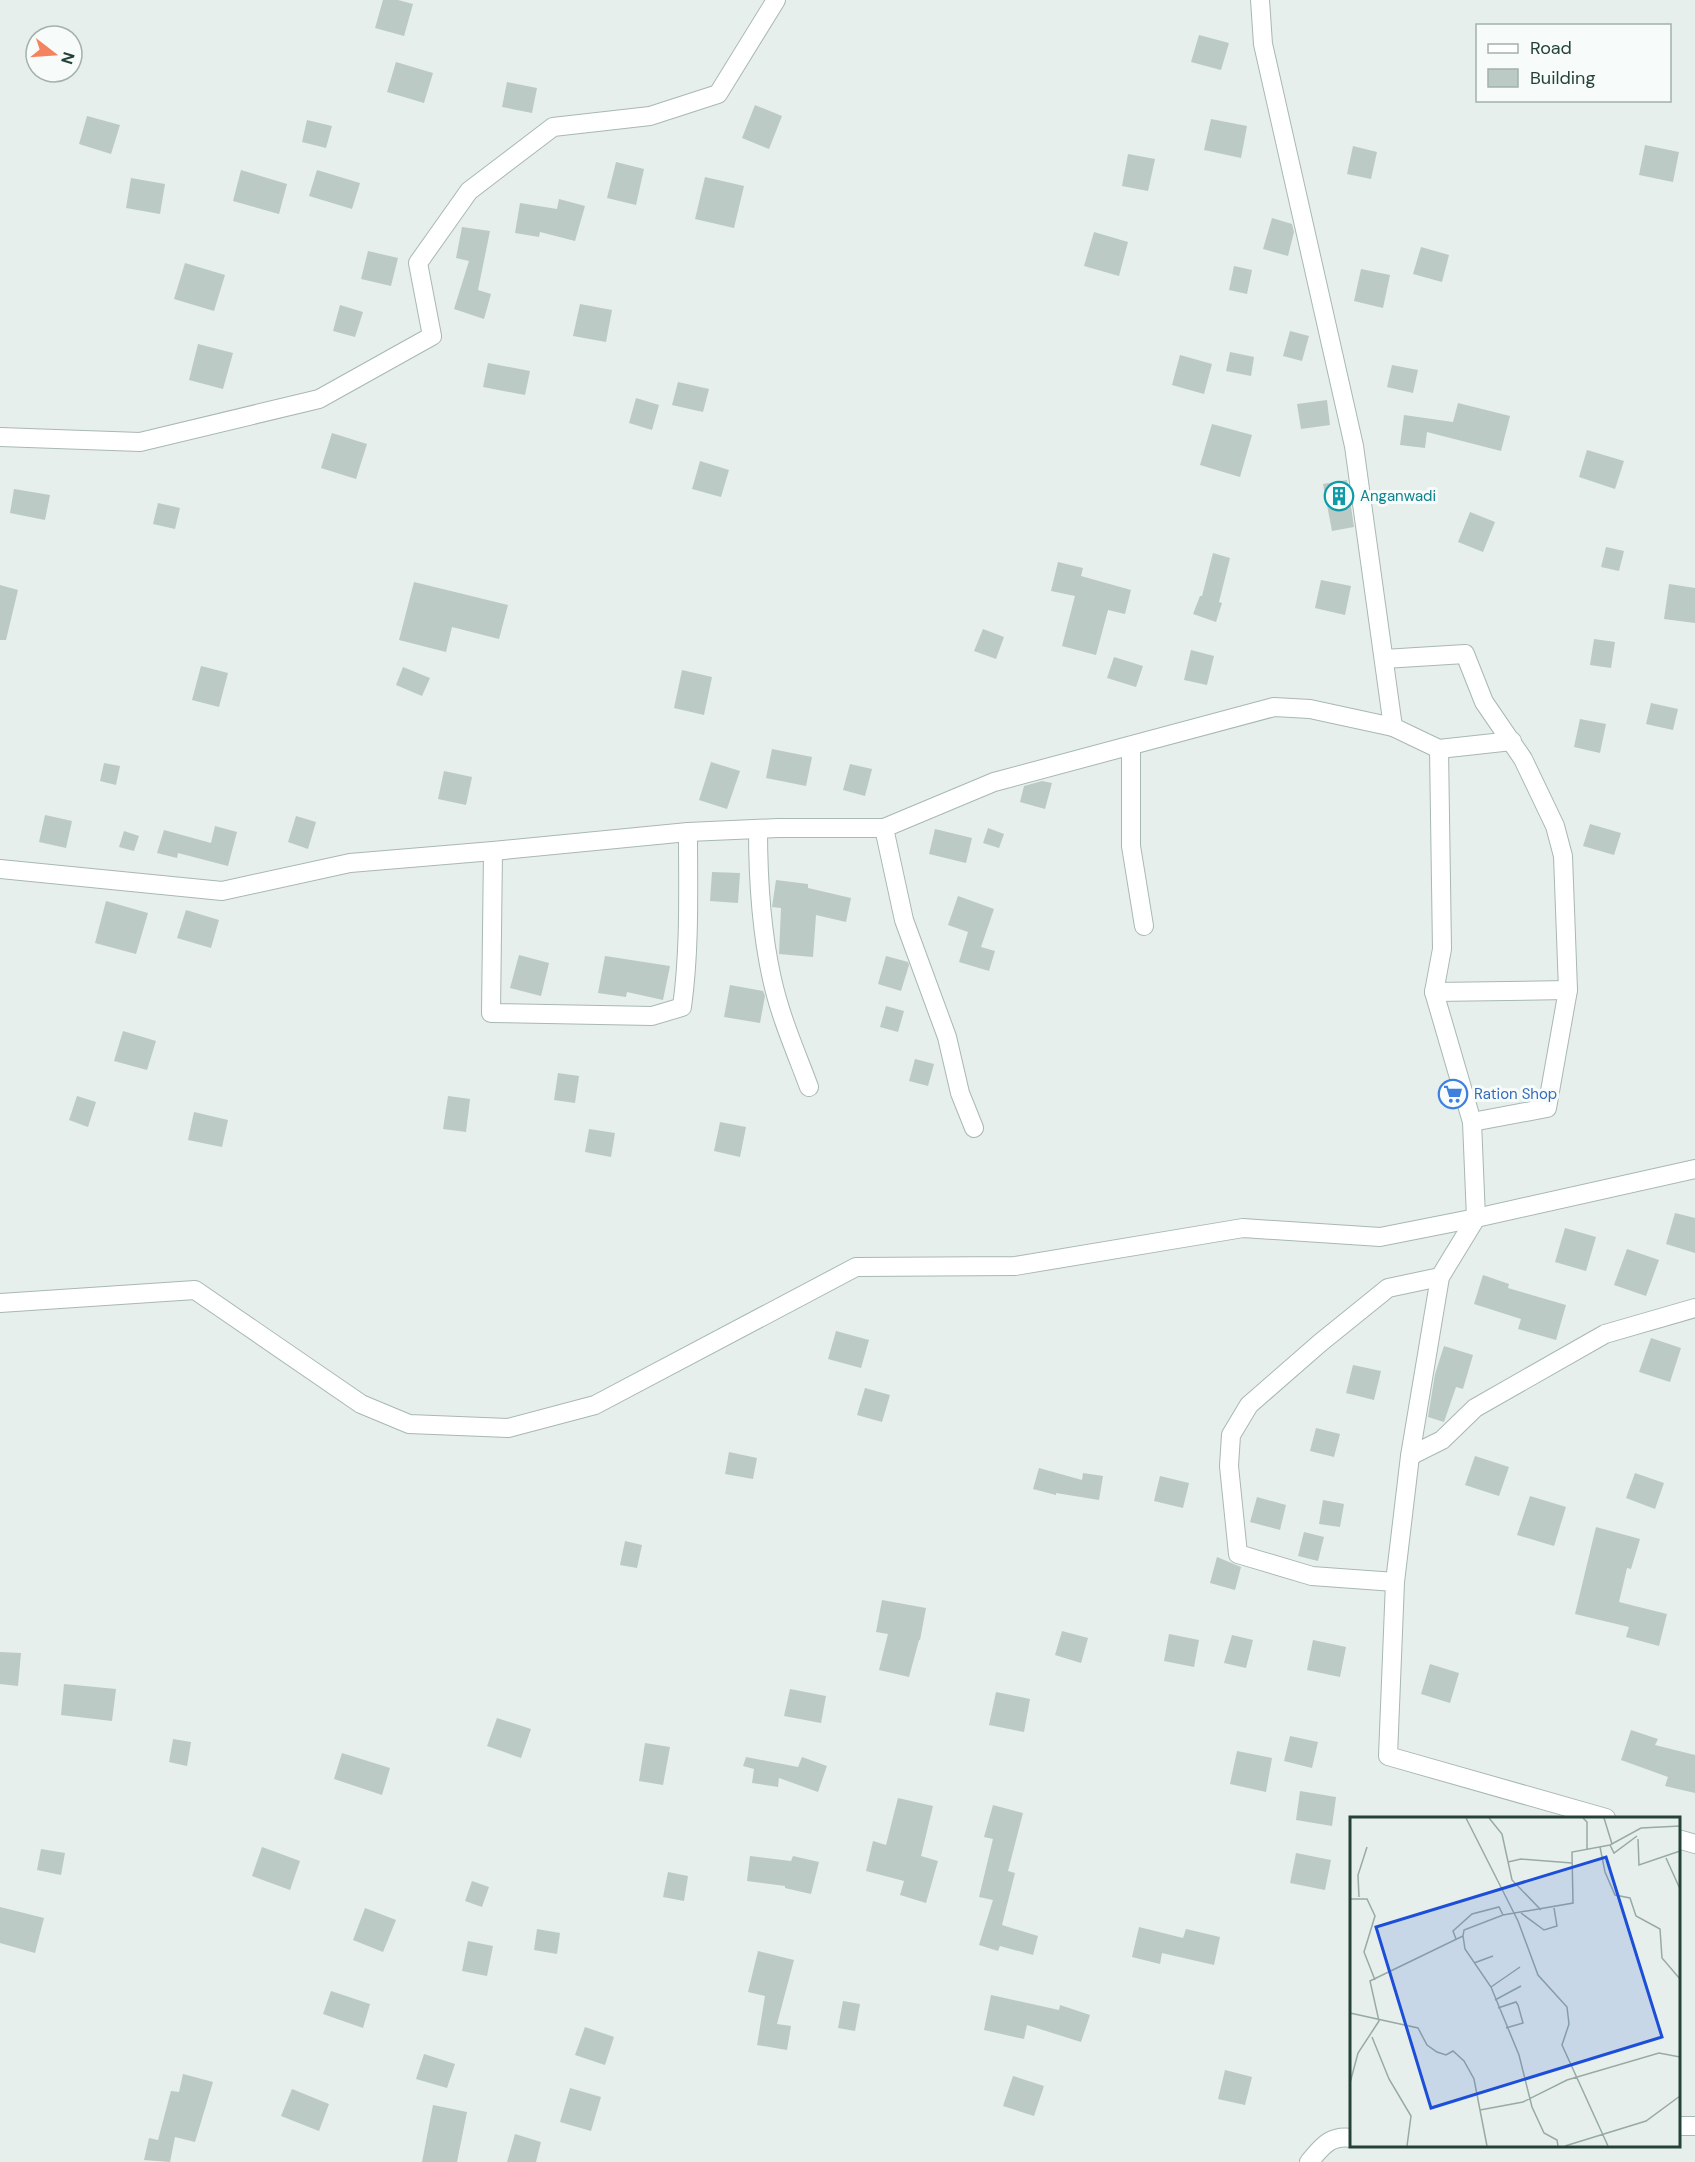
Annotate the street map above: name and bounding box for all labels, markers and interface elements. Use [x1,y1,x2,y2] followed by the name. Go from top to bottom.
[24,24,84,84] north arrow
[1476,24,1671,102] legend
[1530,36,1572,60] text: Road
[56,50,80,67] text: N
[1530,66,1595,90] text: Building
[1323,480,1355,512] building icon: Anganwadi
[1360,486,1436,506] place label: Anganwadi
[1437,1078,1469,1110] supermarket icon: Ration Shop
[1474,1084,1557,1104] place label: Ration Shop
[1350,1817,1680,2147] inset map

